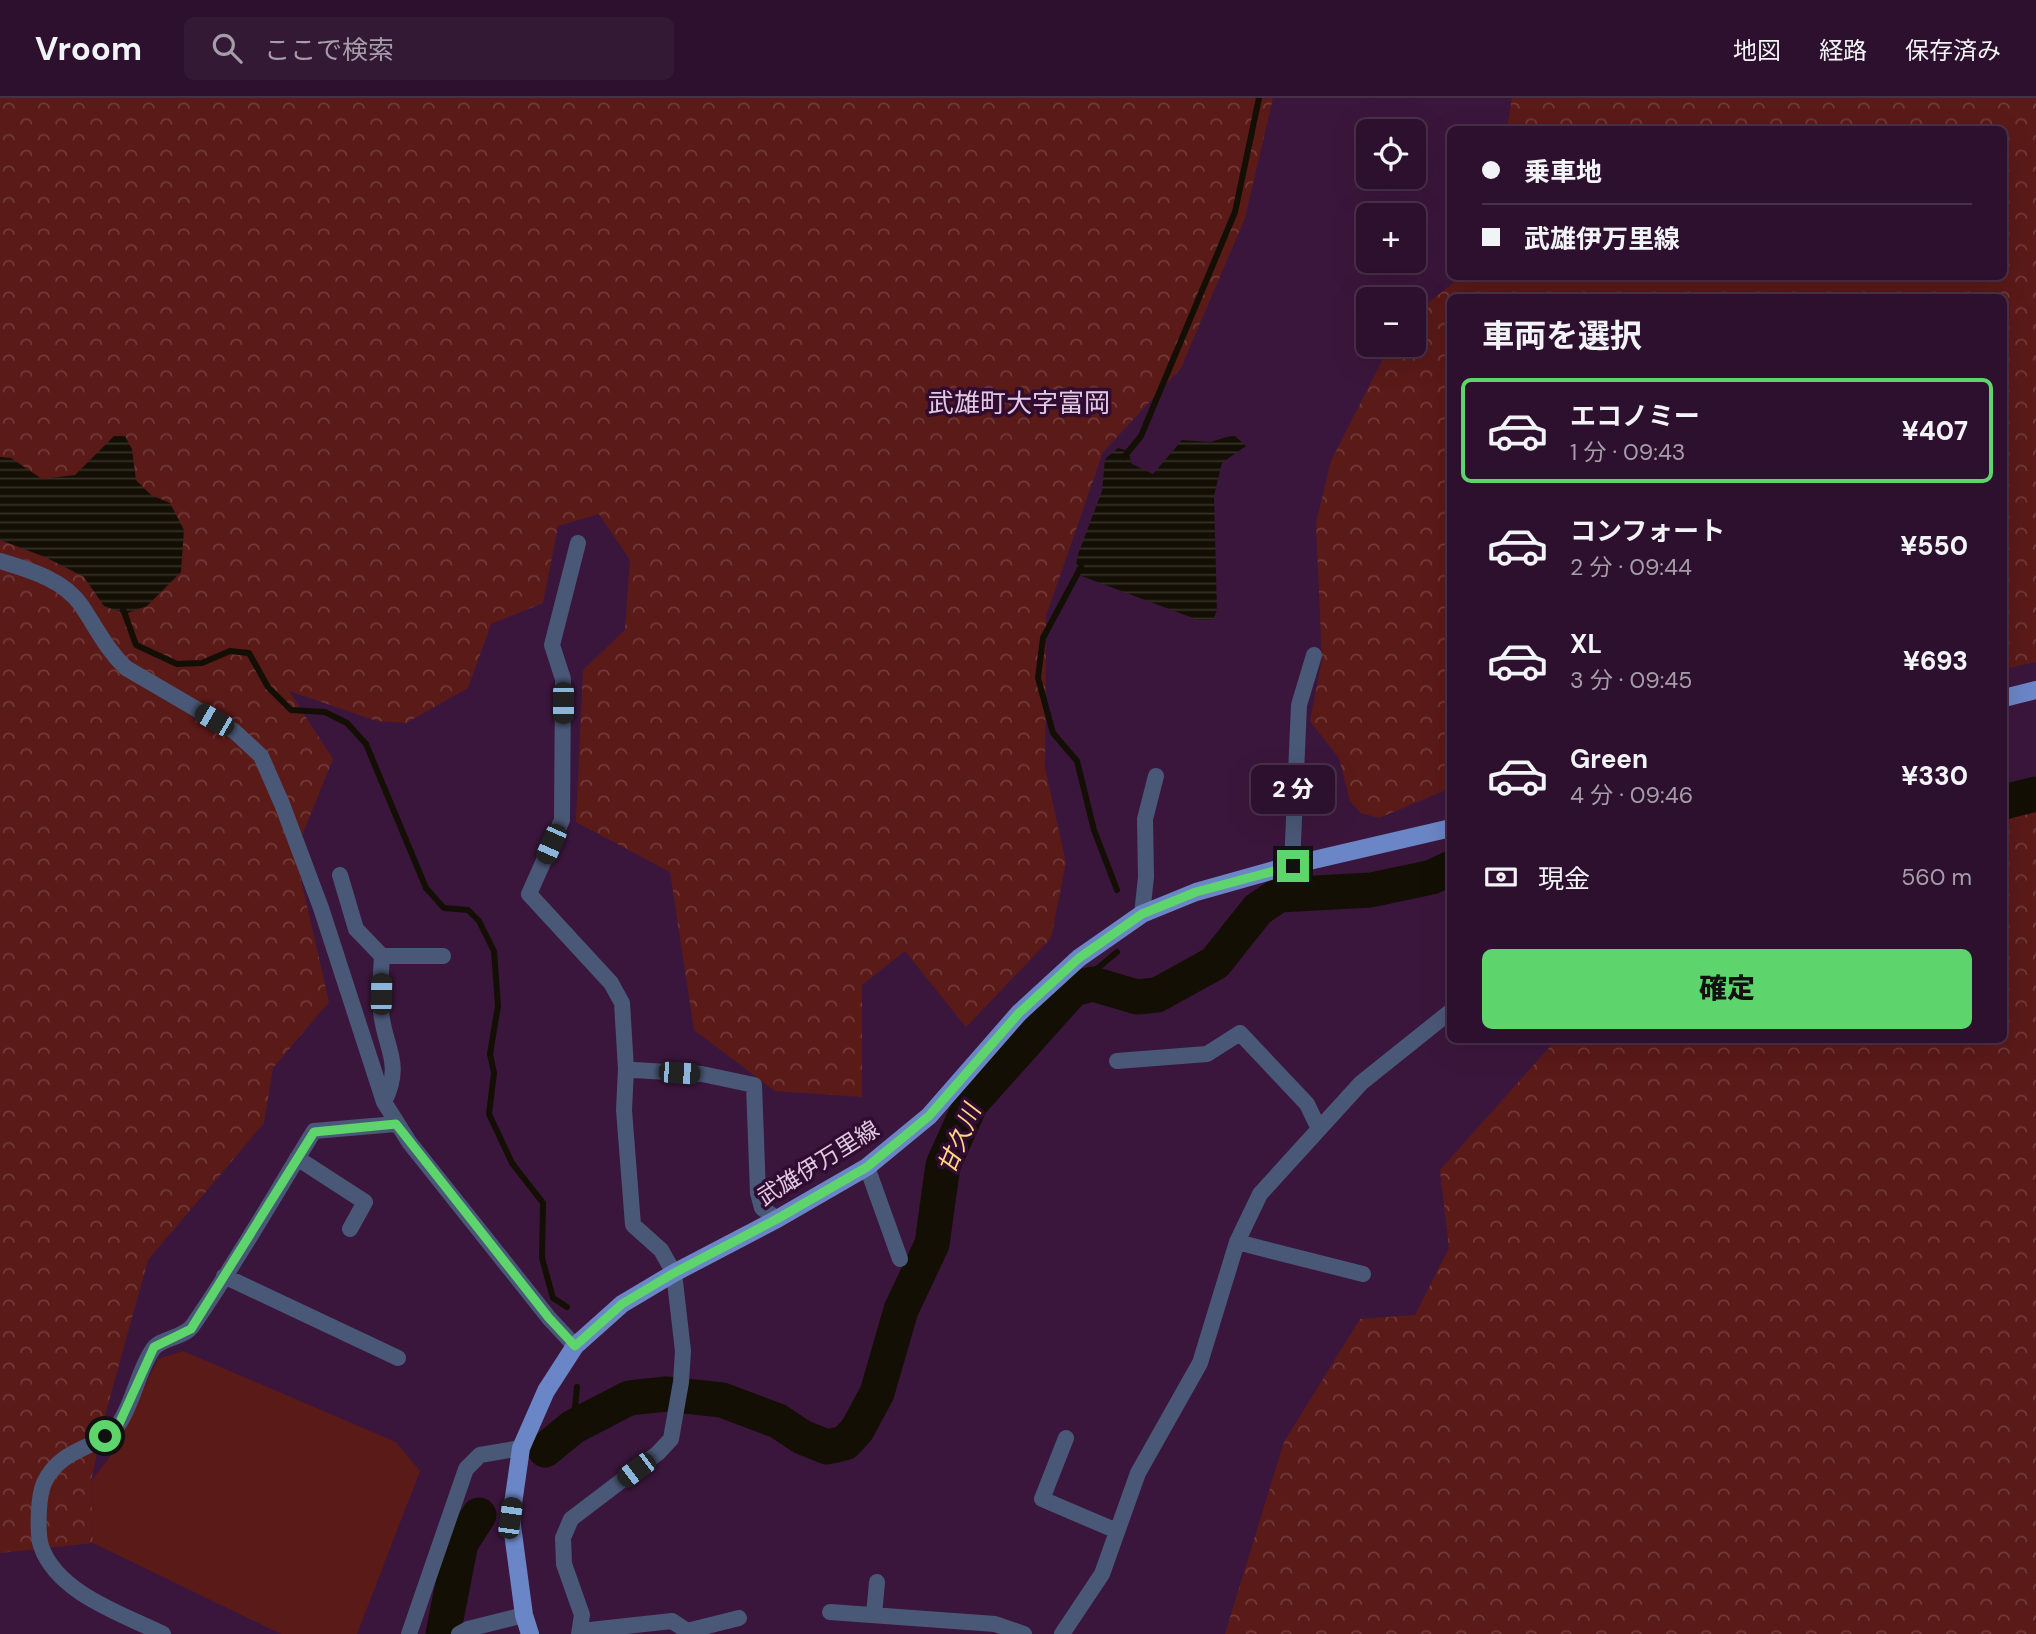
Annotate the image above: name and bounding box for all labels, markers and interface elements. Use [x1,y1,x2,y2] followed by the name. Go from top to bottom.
[184,17,674,80] search box
[35,27,142,70] text: Vroom
[208,29,246,67] icon: search
[264,33,394,67] text: ここで検索
[1733,35,1781,66] text: 地図
[1819,35,1867,66] text: 経路
[1905,35,2001,66] text: 保存済み
[1356,119,1426,357] map controls
[1356,119,1426,189] button: locate
[1524,155,1602,189] text: 乗車地
[1356,203,1426,273] button: +
[1524,222,1680,256] text: 武雄伊万里線
[1356,287,1426,357] button: −
[1482,315,1642,357] text: 車両を選択
[928,386,1110,420] district label: 武雄町大字富岡
[1486,399,1549,462] icon: car
[1570,399,1700,433] text: エコノミー
[1902,414,1968,448] text: ¥407
[1570,437,1685,467] text: 1 分 · 09:43
[1486,514,1549,577] icon: car
[1570,514,1725,548] text: コンフォート
[1900,529,1968,563] text: ¥550
[1570,552,1692,582] text: 2 分 · 09:44
[1570,627,1602,661] text: XL
[1486,629,1549,692] icon: car
[1903,644,1968,678] text: ¥693
[1570,665,1692,695] text: 3 分 · 09:45
[553,682,574,724] car
[191,700,238,740] car
[1570,742,1648,776] text: Green
[1486,744,1549,807] icon: car
[1901,759,1968,793] text: ¥330
[1251,764,1335,814] callout: 2 分
[1272,774,1314,804] text: 2 分
[1570,780,1693,810] text: 4 分 · 09:46
[533,821,570,867] car
[1277,850,1309,882] route end
[1482,858,1520,896] icon: cash
[1538,862,1590,896] text: 現金
[1901,862,1972,892] text: 560 m
[1482,949,1972,1029] button: 確定
[371,973,392,1015] car
[658,1061,701,1085] car
[931,1097,989,1178] water label: 甘久川
[752,1114,884,1212] street label: 武雄伊万里線
[89,1420,121,1452] route start
[613,1449,660,1491] car
[497,1496,524,1540] car

